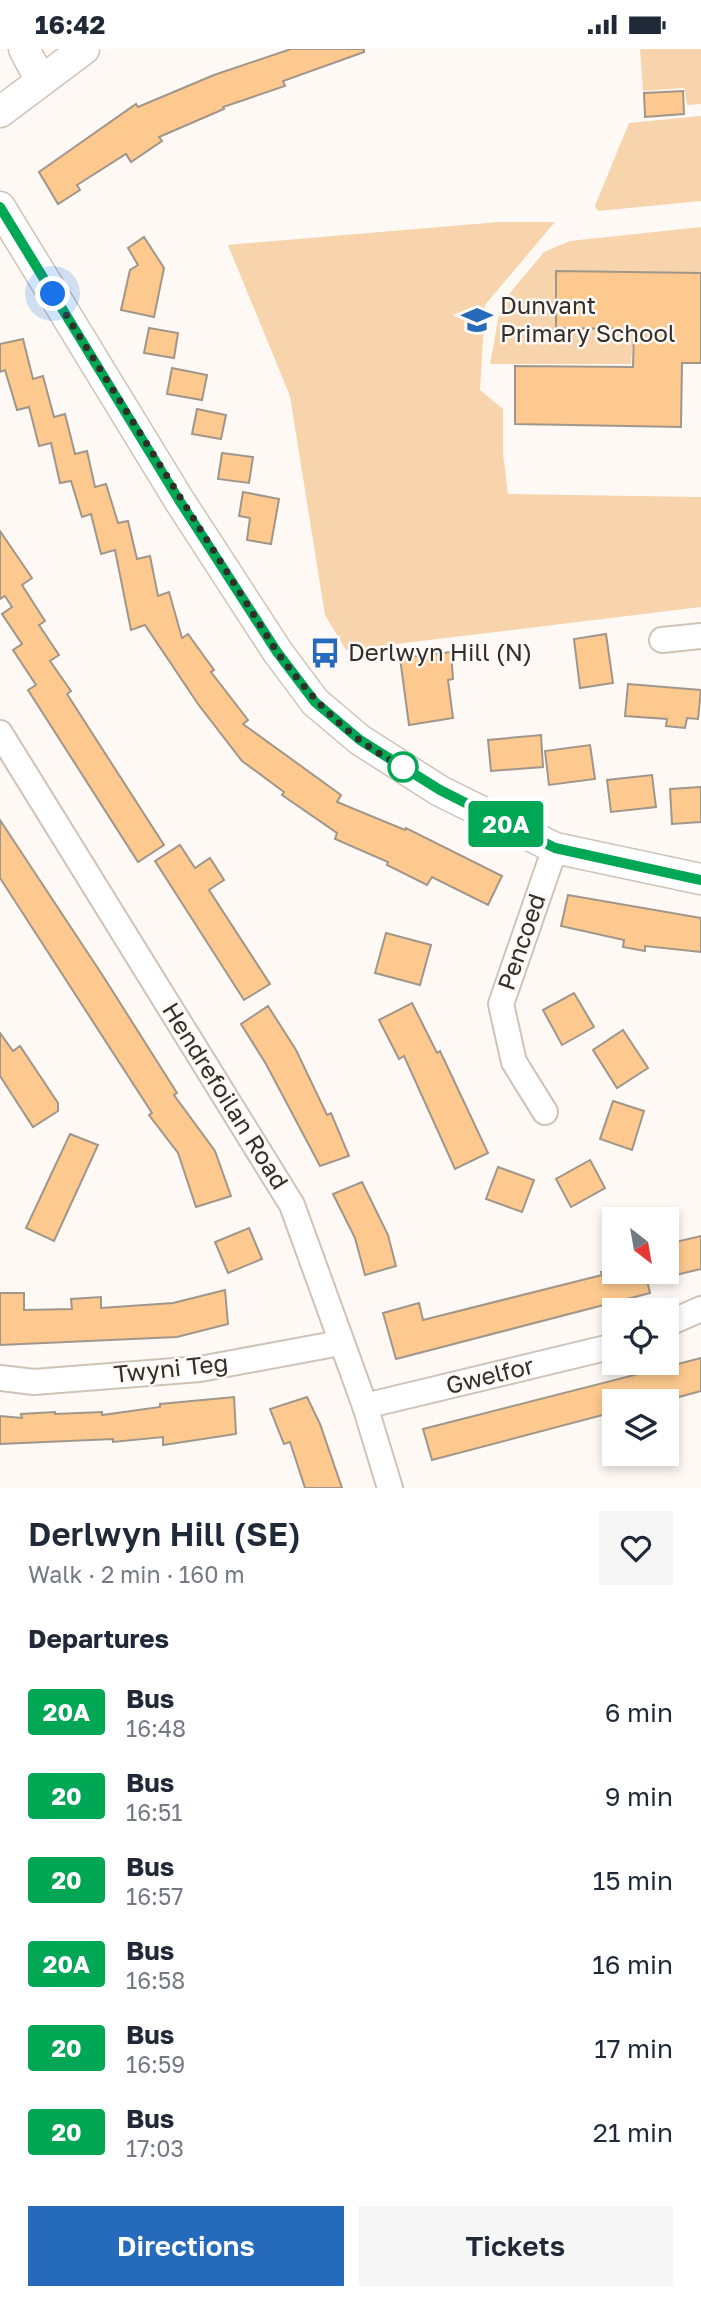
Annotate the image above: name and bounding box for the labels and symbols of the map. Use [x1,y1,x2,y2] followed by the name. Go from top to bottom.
[35,276,70,311] your location
[500,290,676,347] place label: Dunvant Primary School
[460,303,494,337] school or university icon: Dunvant Primary School
[308,636,342,670] bus stop icon: Derlwyn Hill (N)
[348,637,532,666] place label: Derlwyn Hill (N)
[388,752,418,782] unlabelled marker
[466,801,546,847] line badge: 20A
[491,889,551,994] street label: Pencoed
[157,997,295,1194] street label: Hendrefoilan Road
[602,1207,679,1285] north arrow
[112,1347,229,1388] street label: Twyni Teg
[443,1350,537,1399] street label: Gwelfor

